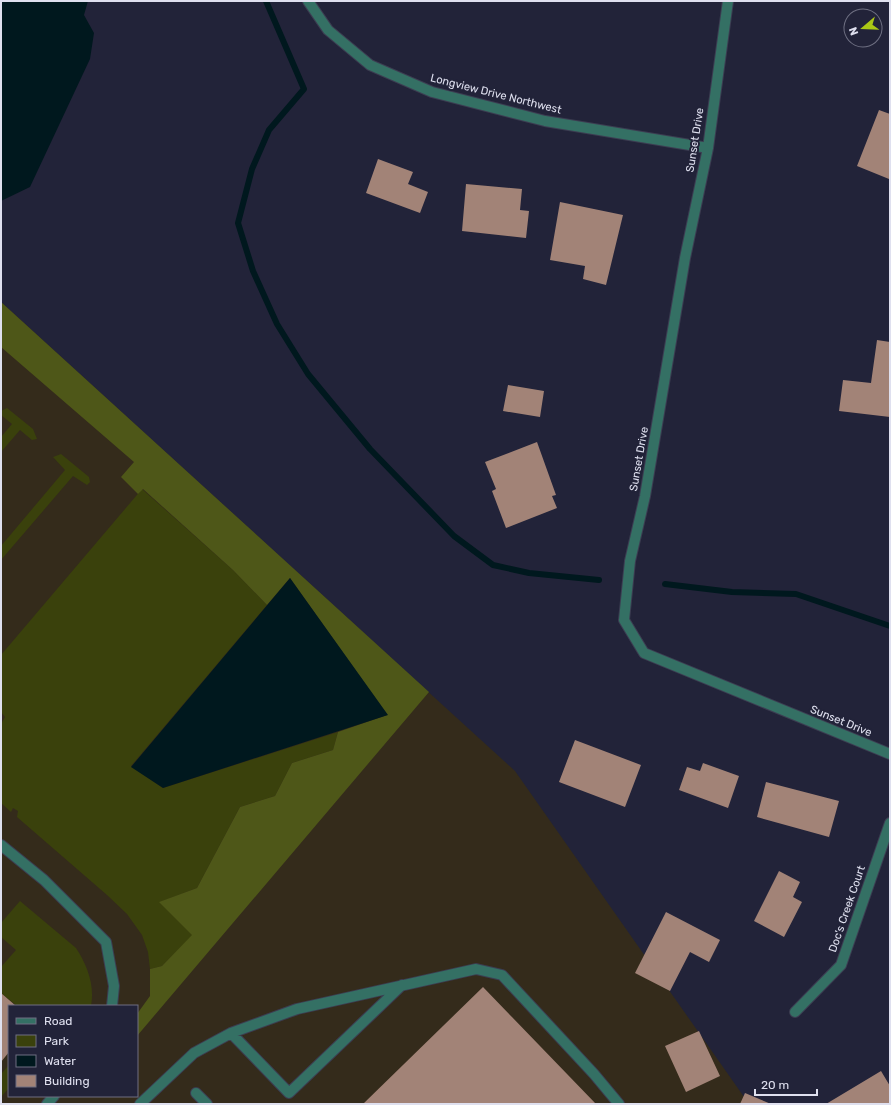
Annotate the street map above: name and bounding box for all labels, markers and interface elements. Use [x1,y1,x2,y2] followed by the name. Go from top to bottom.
[843,8,883,48] north arrow
[847,25,861,37] text: N
[429,71,564,117] street label: Longview Drive Northwest
[683,107,707,173] street label: Sunset Drive
[627,426,651,492] street label: Sunset Drive
[808,703,874,739] street label: Sunset Drive
[826,863,868,954] street label: Doc's Creek Court
[8,1005,138,1097] legend
[44,1014,72,1028] text: Road
[44,1034,70,1048] text: Park
[44,1054,76,1068] text: Water
[755,1071,817,1097] scale bar
[44,1074,90,1088] text: Building
[761,1078,789,1092] text: 20 m

